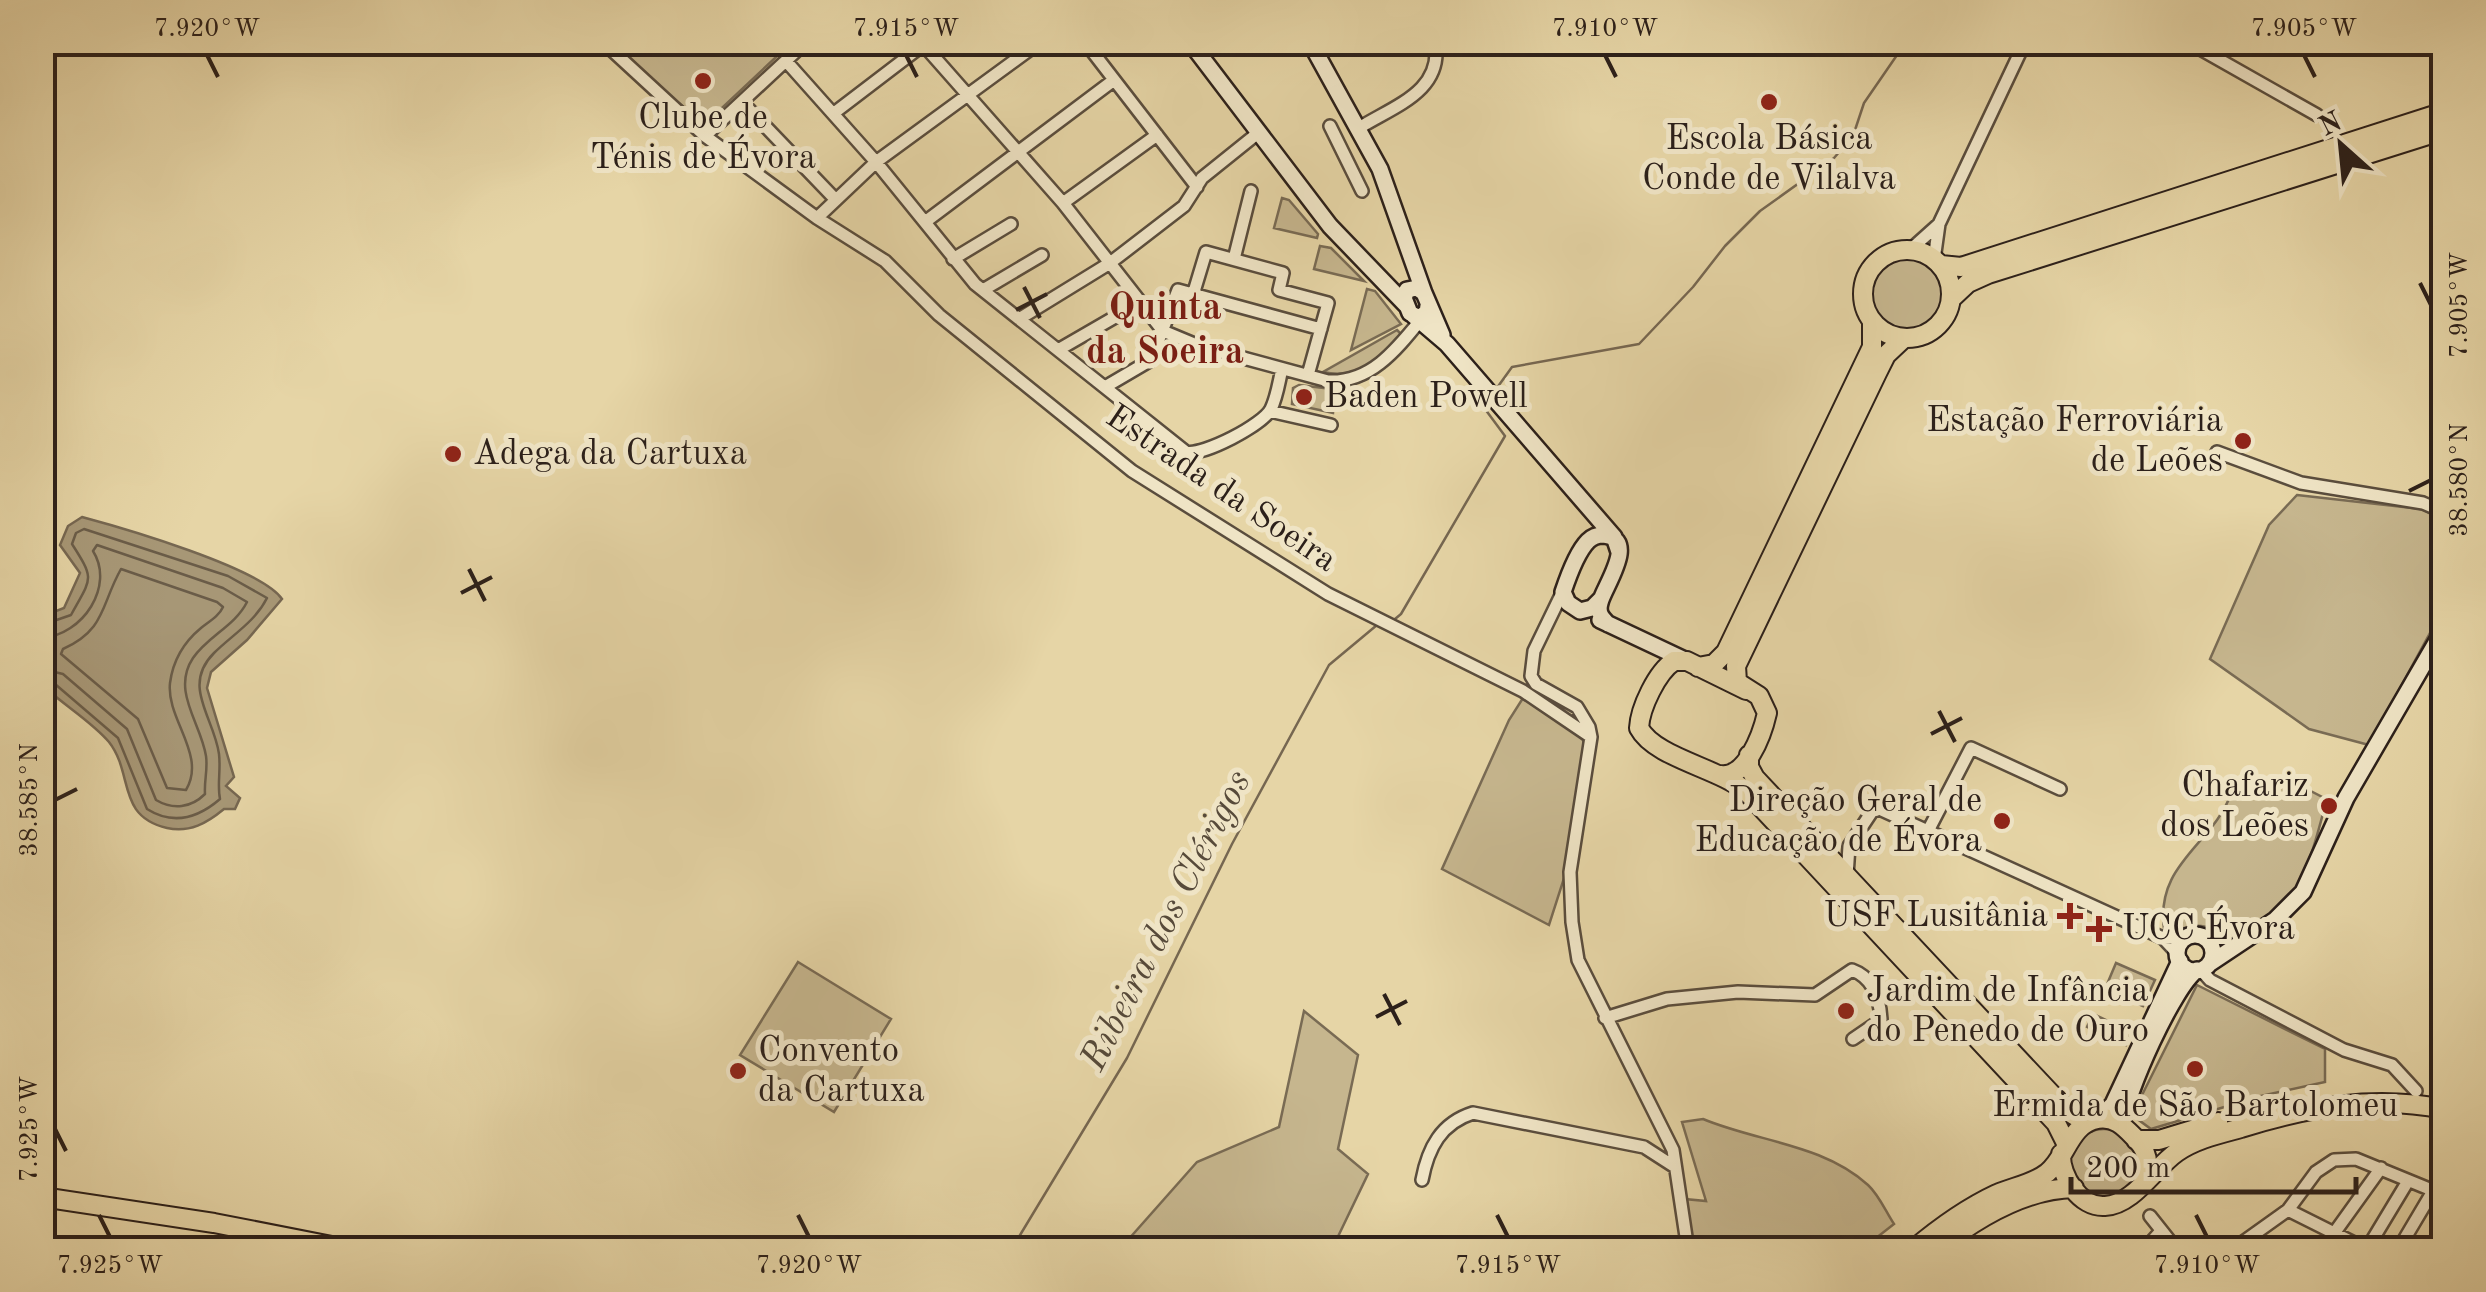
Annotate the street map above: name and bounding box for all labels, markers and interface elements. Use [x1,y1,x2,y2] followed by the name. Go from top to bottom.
[154,17,260,42] text: 7.920°W
[853,17,959,42] text: 7.915°W
[1552,17,1658,42] text: 7.910°W
[2251,17,2357,42] text: 7.905°W
[692,70,714,92] marker: Clube de Ténis de Évora
[1758,91,1780,113] marker: Escola Básica Conde de Vilalva
[2291,95,2391,195] north arrow
[590,101,816,176] place label: Clube de Ténis de Évora
[2315,108,2347,143] text: N
[1642,122,1896,197] place label: Escola Básica Conde de Vilalva
[2448,252,2473,358] text: 7.905°W
[1086,290,1244,372] district label: Quinta da Soeira
[1324,380,1528,415] place label: Baden Powell
[1293,386,1315,408] marker: Baden Powell
[1099,399,1343,579] street label: Estrada da Soeira
[1926,404,2223,479] place label: Estação Ferroviária de Leões
[2448,423,2473,537] text: 38.580°N
[2232,430,2254,452] marker: Estação Ferroviária de Leões
[473,437,747,472] place label: Adega da Cartuxa
[442,443,464,465] marker: Adega da Cartuxa
[18,743,43,857] text: 38.585°N
[1074,765,1259,1078] water label: Ribeira dos Clérigos
[2160,769,2309,844] place label: Chafariz dos Leões
[1694,784,1982,859] place label: Direção Geral de Educação de Évora
[2318,795,2340,817] marker: Chafariz dos Leões
[1991,810,2013,832] marker: Direção Geral de Educação de Évora
[1824,899,2048,934] place label: USF Lusitânia
[2057,903,2083,929] marker: USF Lusitânia
[2122,905,2295,947] place label: UCC Évora
[2086,916,2112,942] marker: UCC Évora
[1866,974,2149,1049] place label: Jardim de Infância do Penedo de Ouro
[1835,1000,1857,1022] marker: Jardim de Infância do Penedo de Ouro
[758,1034,925,1109] place label: Convento da Cartuxa
[2184,1058,2206,1080] marker: Ermida de São Bartolomeu
[727,1060,749,1082] marker: Convento da Cartuxa
[18,1076,43,1182] text: 7.925°W
[1992,1089,2398,1124] place label: Ermida de São Bartolomeu
[2071,1132,2356,1194] scale bar
[2086,1154,2170,1184] text: 200 m
[57,1254,163,1279] text: 7.925°W
[756,1254,862,1279] text: 7.920°W
[1455,1254,1561,1279] text: 7.915°W
[2154,1254,2260,1279] text: 7.910°W

